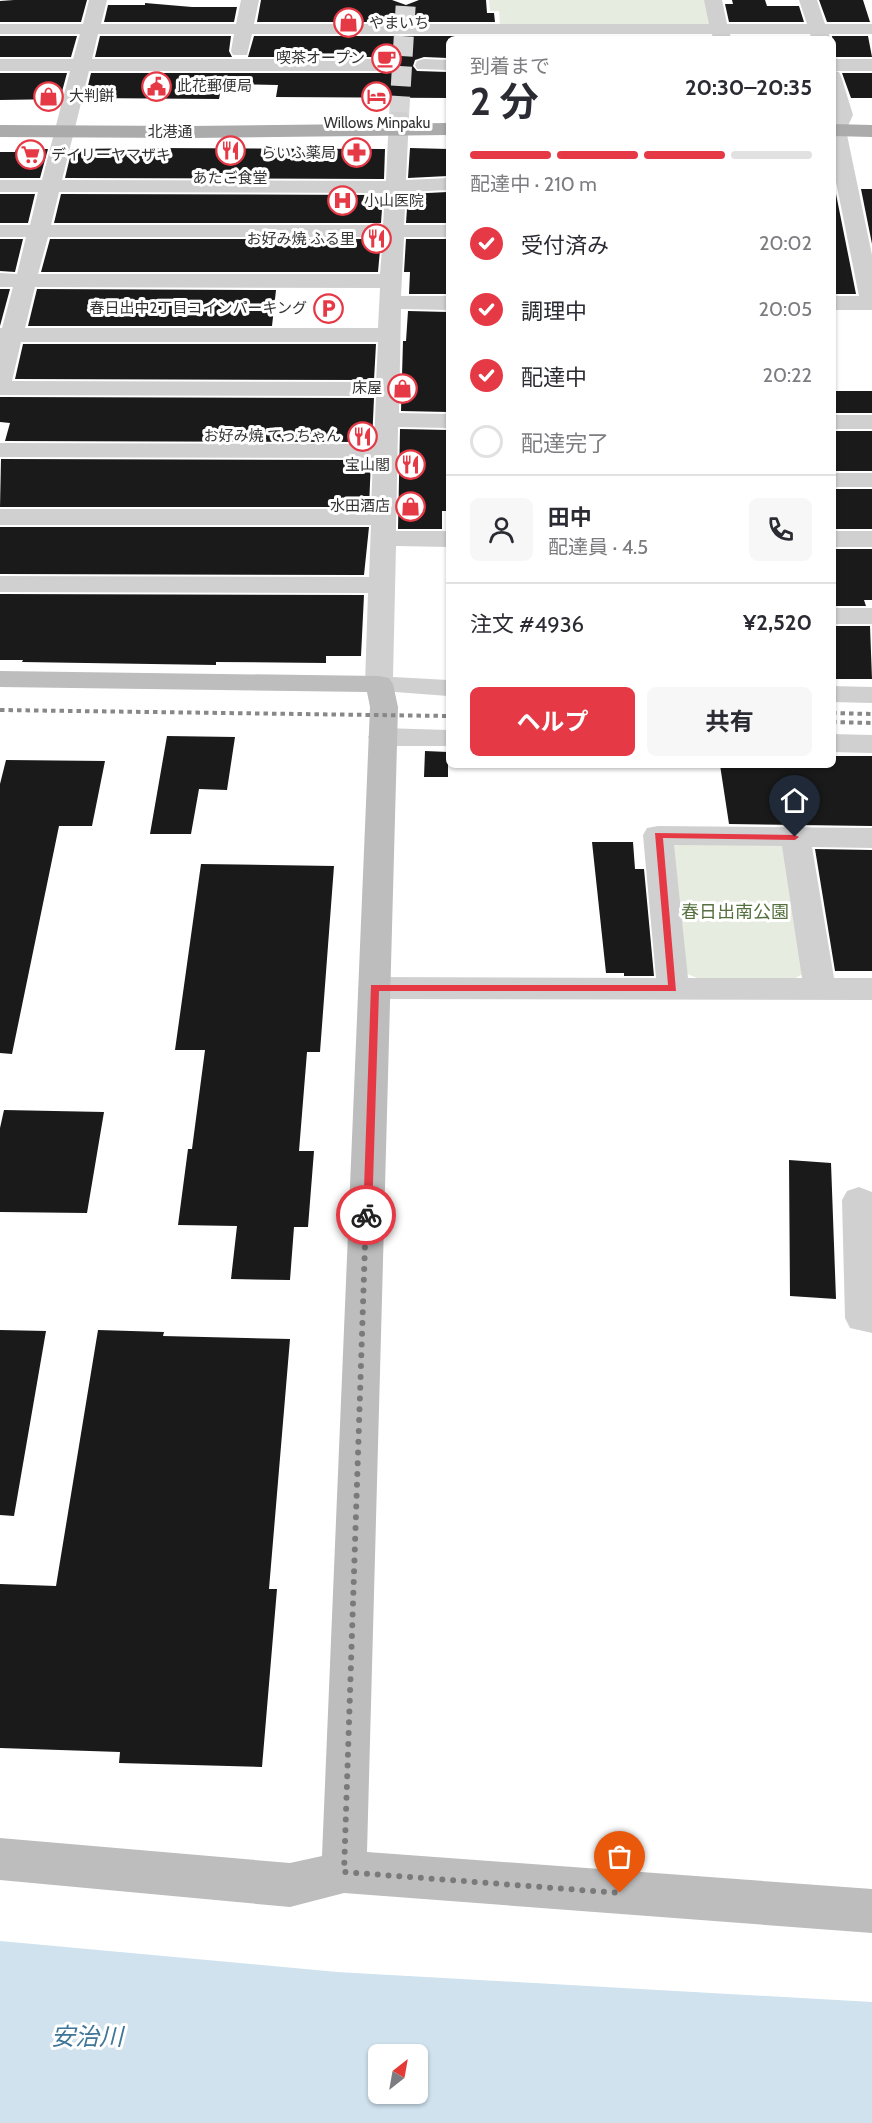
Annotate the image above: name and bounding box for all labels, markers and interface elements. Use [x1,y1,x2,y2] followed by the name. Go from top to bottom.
[332,7,364,39] shop icon: やまいち
[369,14,429,32] place label: やまいち
[370,42,402,74] cafe icon: 喫茶オープン
[276,49,365,67] place label: 喫茶オープン
[470,54,550,78] text: 到着まで
[140,70,172,102] public building icon: 此花郵便局
[685,74,812,101] text: 20:30–20:35
[177,77,252,95] place label: 此花郵便局
[470,77,538,125] text: 2 分
[32,80,64,112] shop icon: 大判餅
[361,80,393,112] hotel icon: Willows Minpaku
[69,87,114,105] place label: 大判餅
[324,114,430,132] place label: Willows Minpaku
[147,123,193,141] street label: 北港通
[214,135,246,167] restaurant icon: あたご食堂
[341,137,373,169] pharmacy icon: らいふ薬局
[14,139,46,171] supermarket icon: デイリーヤマザキ
[261,144,336,162] place label: らいふ薬局
[51,146,171,164] place label: デイリーヤマザキ
[192,169,268,187] place label: あたご食堂
[470,172,597,196] text: 配達中 · 210 m
[327,185,359,217] hospital icon: 小山医院
[364,192,424,210] place label: 小山医院
[360,223,392,255] restaurant icon: お好み焼 ふる里
[470,227,503,260] icon: check
[247,230,355,248] place label: お好み焼 ふる里
[759,231,812,255] text: 20:02
[521,232,609,259] text: 受付済み
[312,292,344,324] parking icon: 春日出中2丁目コインパーキング
[470,293,503,326] icon: check
[759,297,812,321] text: 20:05
[521,298,587,325] text: 調理中
[90,299,307,317] place label: 春日出中2丁目コインパーキング
[470,359,503,392] icon: check
[762,363,812,387] text: 20:22
[521,364,587,391] text: 配達中
[387,372,419,404] shop icon: 床屋
[352,379,382,397] place label: 床屋
[346,420,378,452] restaurant icon: お好み焼 てっちゃん
[204,427,341,445] place label: お好み焼 てっちゃん
[521,430,609,457] text: 配達完了
[395,449,427,481] restaurant icon: 宝山閣
[345,456,390,474] place label: 宝山閣
[395,490,427,522] shop icon: 水田酒店
[330,497,390,515] place label: 水田酒店
[470,498,533,561] button: person
[749,498,812,561] button: phone
[548,504,592,531] text: 田中
[548,535,648,559] text: 配達員 · 4.5
[743,609,812,636] text: ¥2,520
[470,611,584,638] text: 注文 #4936
[470,687,635,756] button: ヘルプ
[647,687,812,756] button: 共有
[769,775,820,837] pin
[778,784,811,817] icon: home
[681,901,789,923] park label: 春日出南公園
[336,1185,396,1245] courier
[350,1199,383,1232] icon: bike
[594,1831,645,1893] pin
[603,1840,636,1873] icon: bag
[51,2022,126,2051] water label: 安治川
[368,2044,428,2104] north arrow
[368,2044,428,2104] map controls

